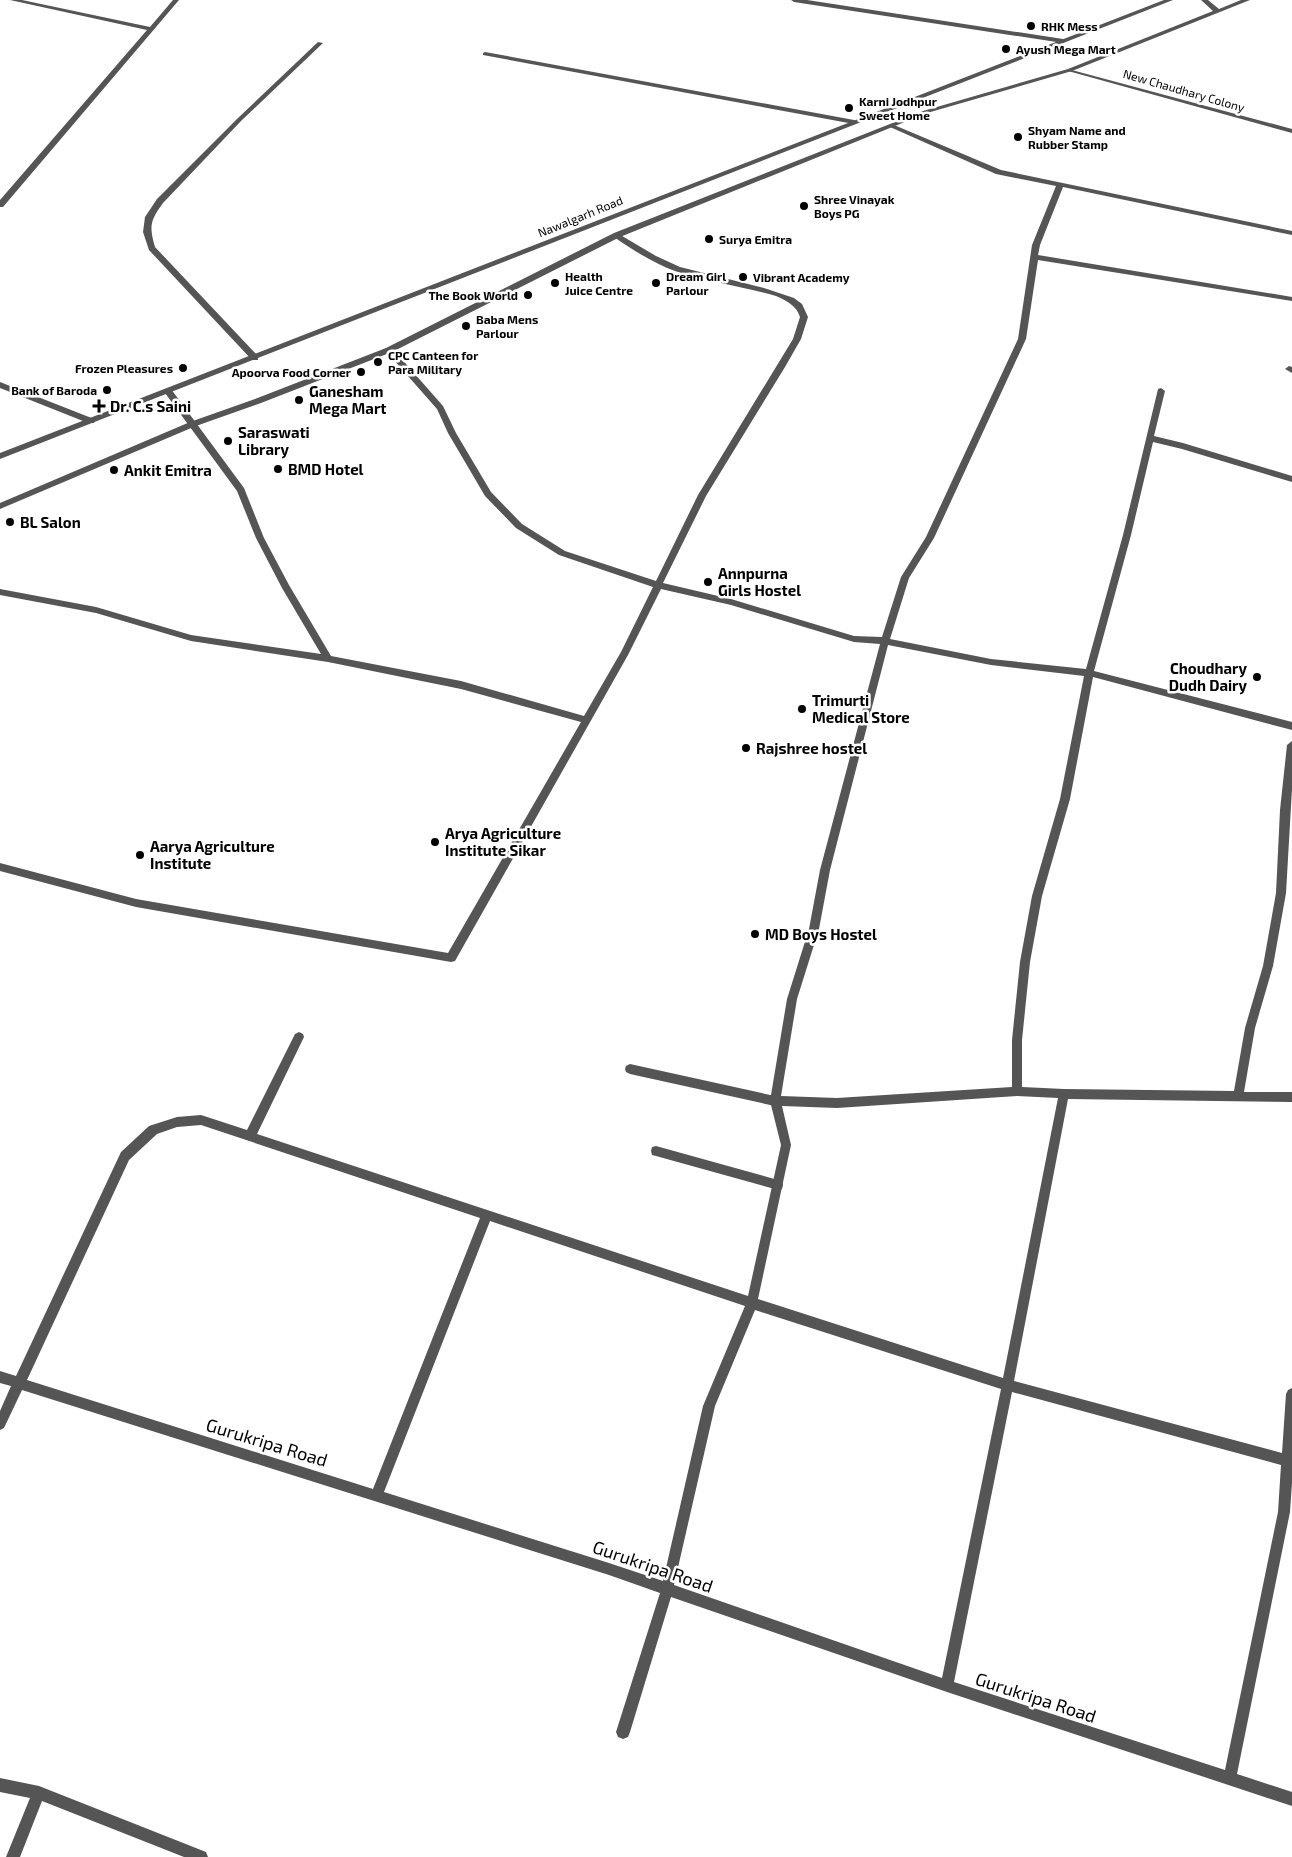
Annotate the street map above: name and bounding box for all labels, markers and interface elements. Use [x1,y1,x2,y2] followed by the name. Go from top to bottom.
[1041,19,1098,33] place label: RHK Mess
[1025,20,1037,32] marker: RHK Mess
[1016,42,1116,57] place label: Ayush Mega Mart
[1000,43,1012,55] marker: Ayush Mega Mart
[1122,66,1247,114] street label: New Chaudhary Colony
[859,94,937,122] place label: Karni Jodhpur Sweet Home
[843,102,855,114] marker: Karni Jodhpur Sweet Home
[1028,123,1126,151] place label: Shyam Name and Rubber Stamp
[1012,131,1024,143] marker: Shyam Name and Rubber Stamp
[814,192,895,221] place label: Shree Vinayak Boys PG
[535,193,625,239] street label: Nawalgarh Road
[798,200,810,212] marker: Shree Vinayak Boys PG
[719,232,792,247] place label: Surya Emitra
[703,233,715,245] marker: Surya Emitra
[565,269,633,297] place label: Health Juice Centre
[666,269,726,297] place label: Dream Girl Parlour
[753,270,850,285] place label: Vibrant Academy
[737,271,749,283] marker: Vibrant Academy
[549,277,561,289] marker: Health Juice Centre
[650,277,662,289] marker: Dream Girl Parlour
[428,288,518,302] place label: The Book World
[522,289,534,301] marker: The Book World
[476,312,538,340] place label: Baba Mens Parlour
[460,320,472,332] marker: Baba Mens Parlour
[388,348,478,377] place label: CPC Canteen for Para Military
[372,356,384,368] marker: CPC Canteen for Para Military
[75,361,173,375] place label: Frozen Pleasures
[177,362,189,374] marker: Frozen Pleasures
[232,365,351,379] place label: Apoorva Food Corner
[355,366,367,378] marker: Apoorva Food Corner
[309,382,386,417] place label: Ganesham Mega Mart
[11,383,97,397] place label: Bank of Baroda
[101,384,113,396] marker: Bank of Baroda
[293,394,305,406] marker: Ganesham Mega Mart
[110,397,191,415] place label: Dr. C.s Saini
[92,399,106,413] marker: Dr. C.s Saini
[238,423,310,459] place label: Saraswati Library
[222,435,234,447] marker: Saraswati Library
[288,460,364,478] place label: BMD Hotel
[124,461,212,479] place label: Ankit Emitra
[272,463,284,475] marker: BMD Hotel
[108,464,120,476] marker: Ankit Emitra
[20,513,81,531] place label: BL Salon
[4,516,16,528] marker: BL Salon
[718,564,801,599] place label: Annpurna Girls Hostel
[702,576,714,588] marker: Annpurna Girls Hostel
[1169,659,1248,695] place label: Choudhary Dudh Dairy
[1251,671,1263,683] marker: Choudhary Dudh Dairy
[812,691,910,726] place label: Trimurti Medical Store
[796,703,808,715] marker: Trimurti Medical Store
[756,739,867,757] place label: Rajshree hostel
[740,742,752,754] marker: Rajshree hostel
[445,824,561,859] place label: Arya Agriculture Institute Sikar
[429,836,441,848] marker: Arya Agriculture Institute Sikar
[150,837,275,872] place label: Aarya Agriculture Institute
[134,849,146,861] marker: Aarya Agriculture Institute
[765,925,877,944] place label: MD Boys Hostel
[749,928,761,940] marker: MD Boys Hostel
[204,1413,330,1471] street label: Gurukripa Road
[590,1535,716,1597] street label: Gurukripa Road
[973,1667,1099,1727] street label: Gurukripa Road

